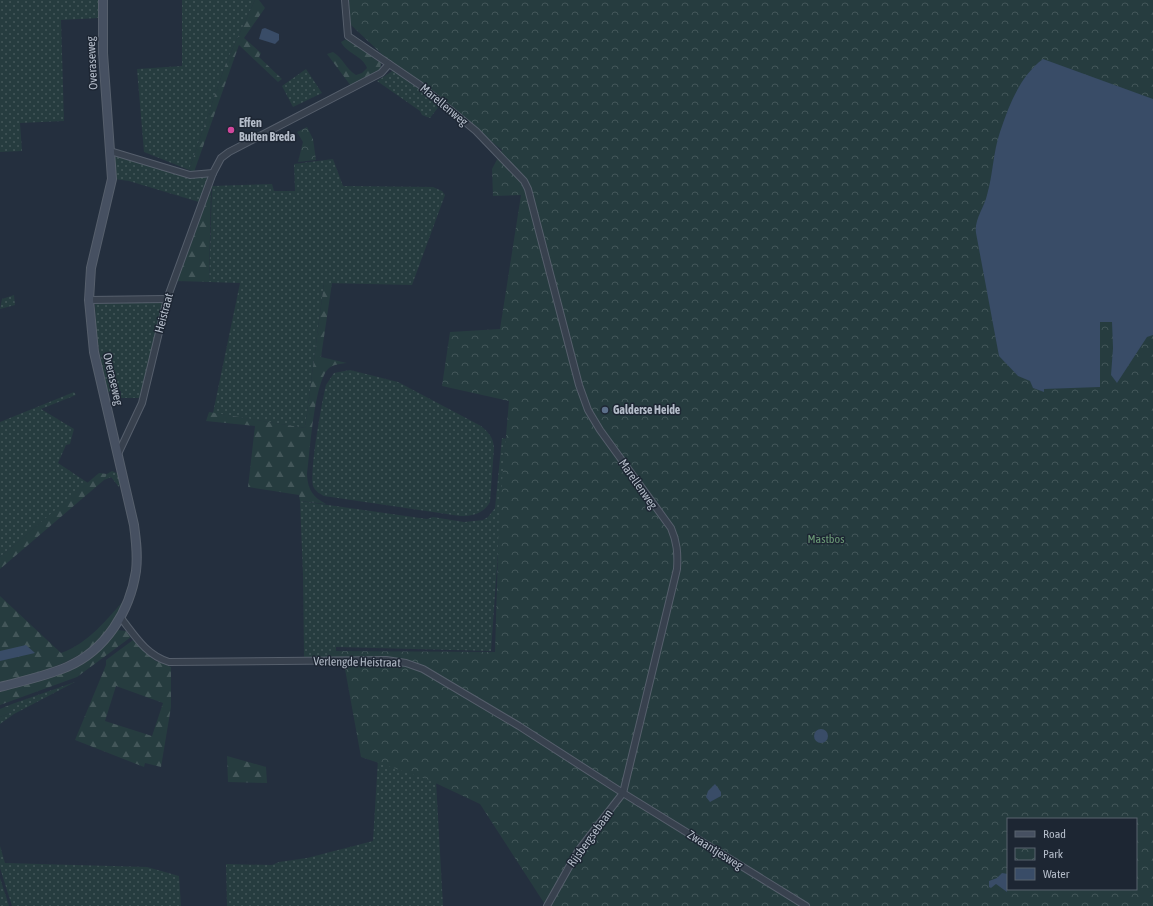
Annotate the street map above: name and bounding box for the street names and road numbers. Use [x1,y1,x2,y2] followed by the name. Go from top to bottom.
[84,35,100,90] street label: Overaseweg
[417,81,471,129] street label: Marellenweg
[152,291,176,335] street label: Heistraat
[100,351,126,407] street label: Overaseweg
[616,456,661,512] street label: Marellenweg
[313,654,401,670] street label: Verlengde Heistraat
[564,807,616,869] street label: Rijsbergsebaan
[685,827,746,873] street label: Zwaantjesweg

